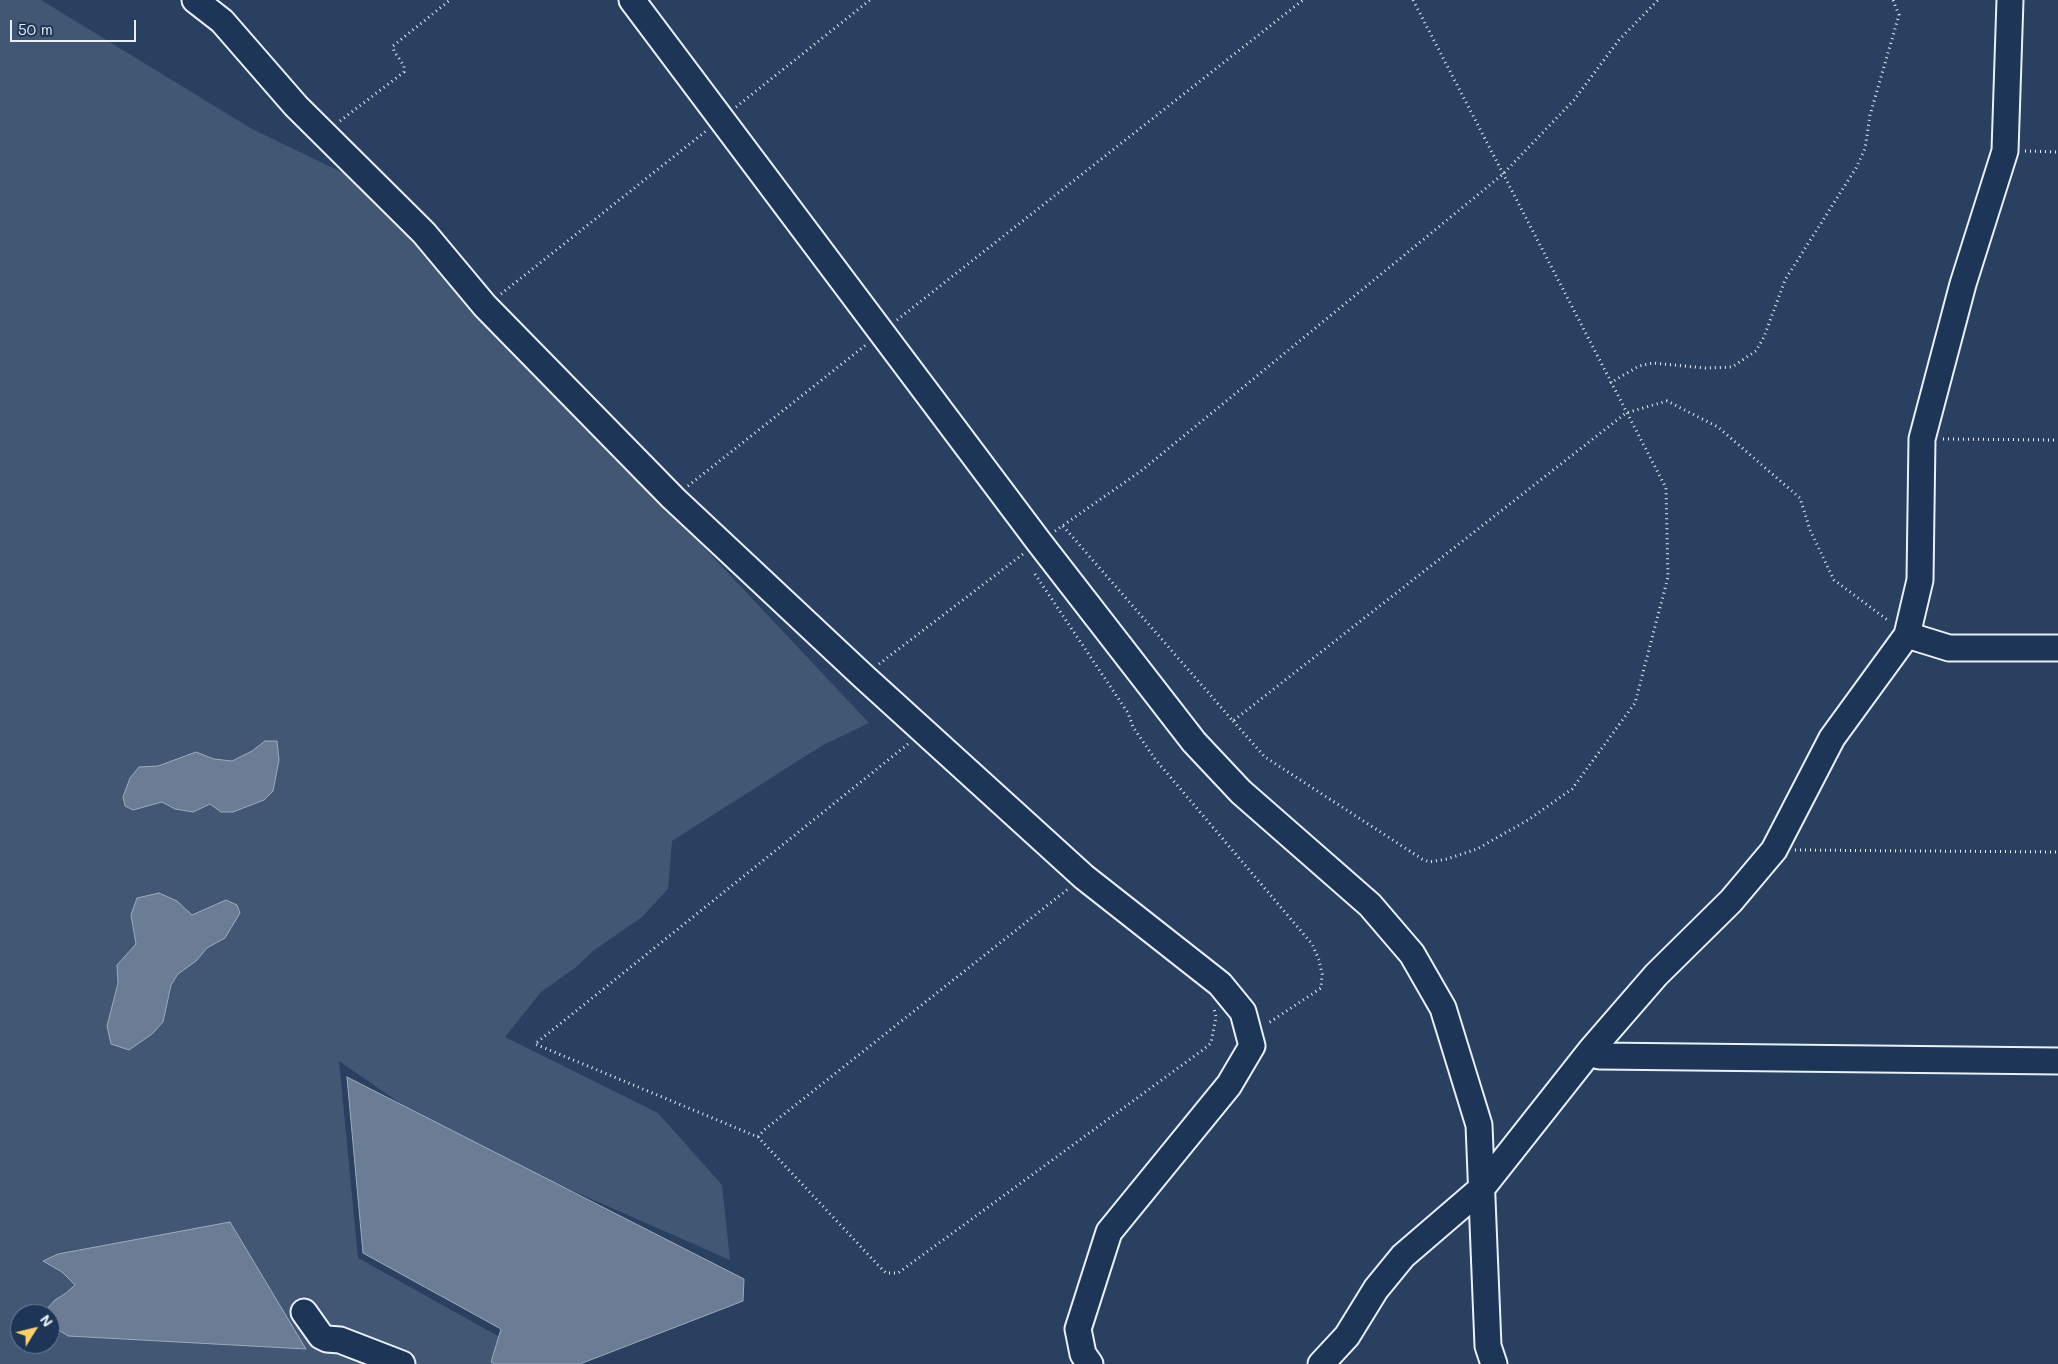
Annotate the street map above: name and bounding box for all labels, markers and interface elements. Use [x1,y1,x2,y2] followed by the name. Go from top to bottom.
[12,10,139,42] scale bar
[18,19,53,39] text: 50 m
[10,1304,60,1354] north arrow
[36,1311,58,1330] text: N

